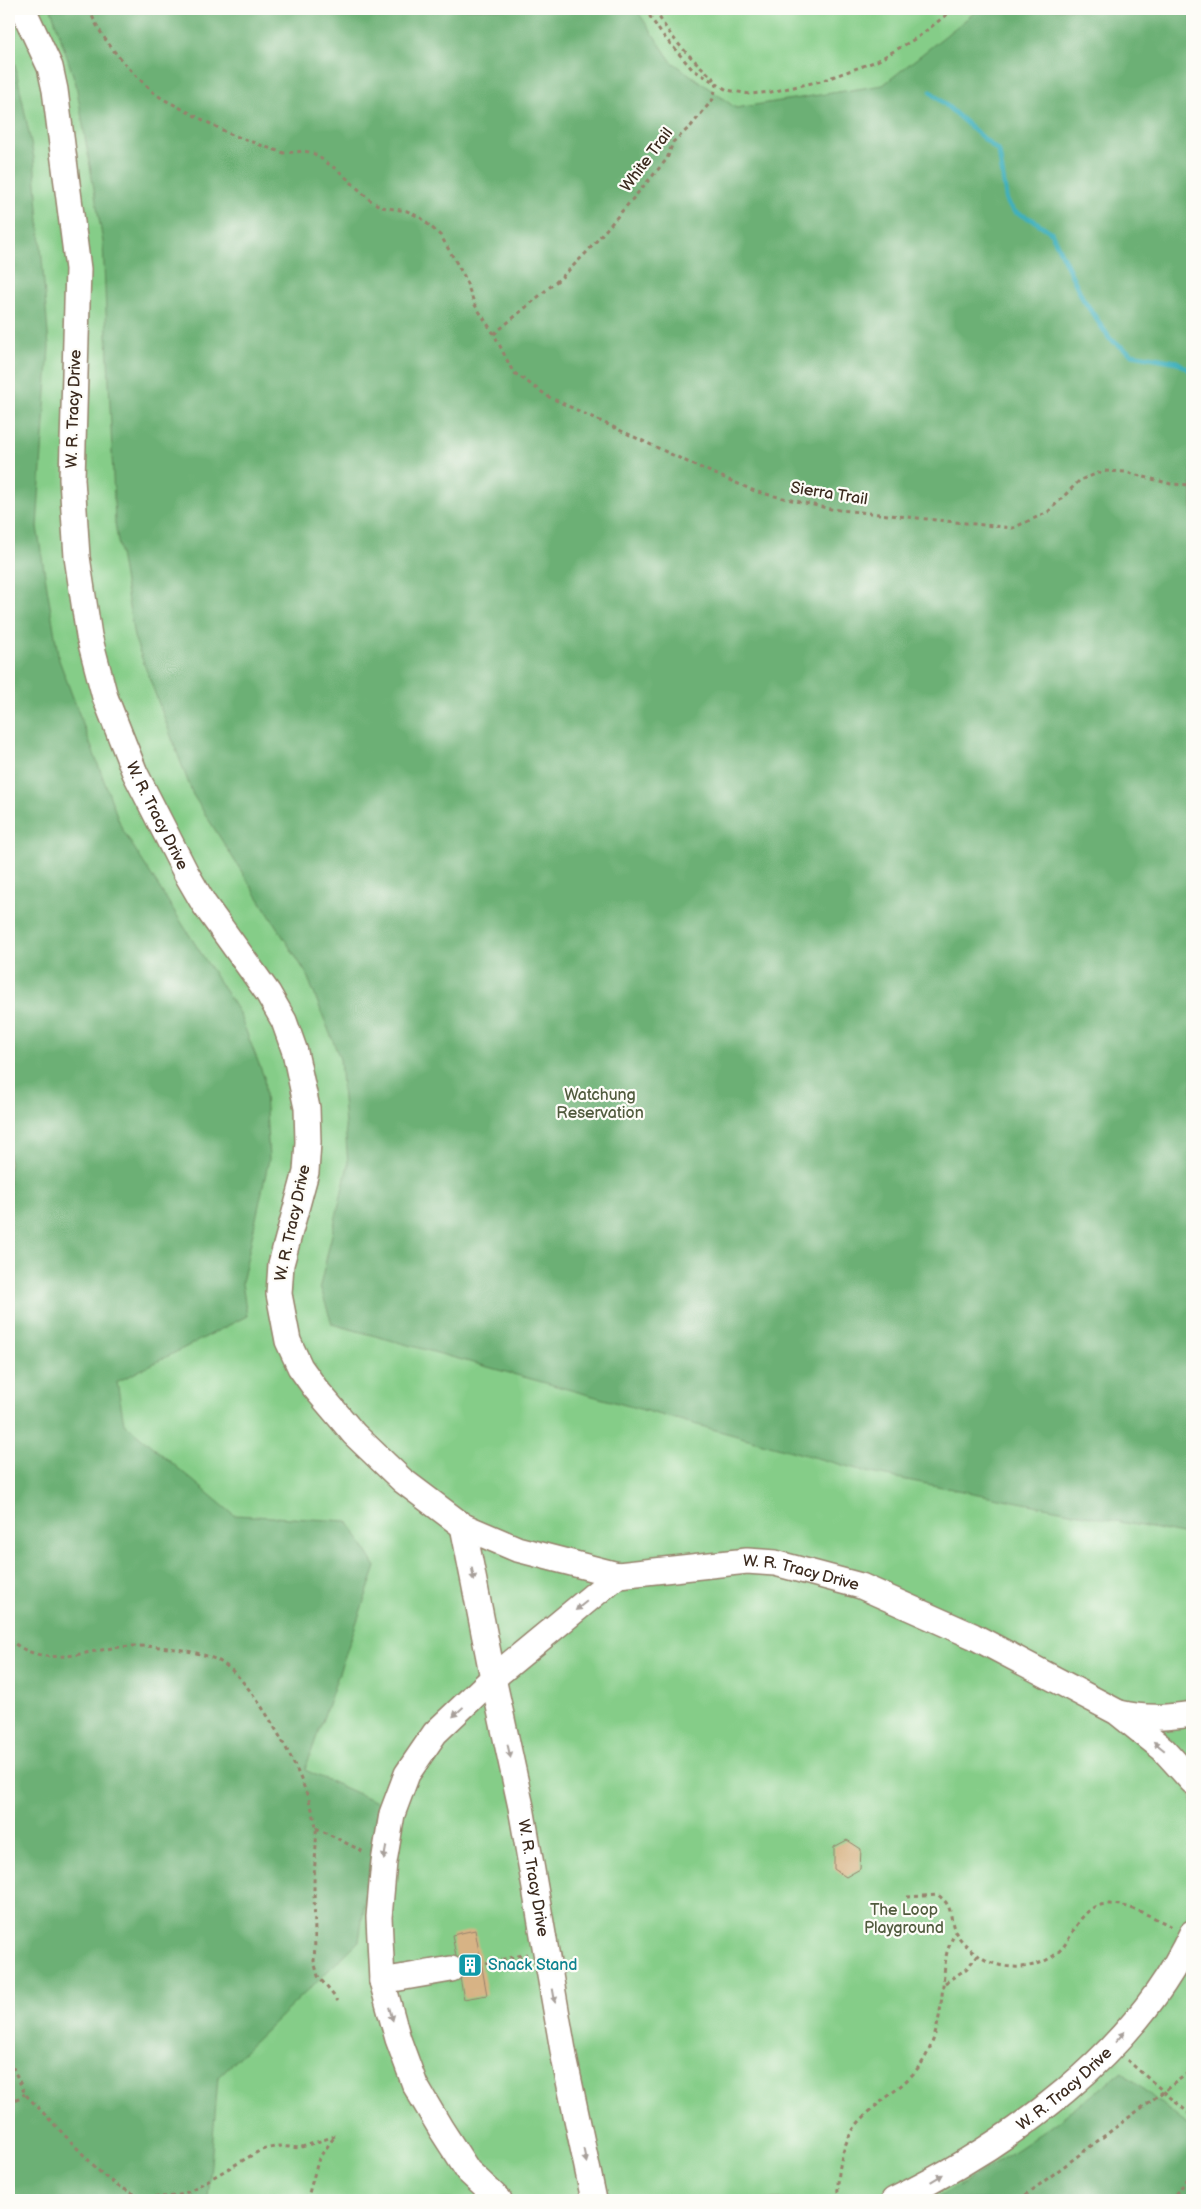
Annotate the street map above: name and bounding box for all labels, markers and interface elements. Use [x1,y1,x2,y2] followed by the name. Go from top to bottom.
[617,124,677,196] street label: White Trail
[62,349,86,469] street label: W. R. Tracy Drive
[789,479,869,509] street label: Sierra Trail
[122,759,193,874] street label: W. R. Tracy Drive
[556,1086,644,1123] park label: Watchung Reservation
[271,1162,315,1283] street label: W. R. Tracy Drive
[742,1551,862,1595] street label: W. R. Tracy Drive
[469,1567,477,1583] one-way arrow
[575,1600,588,1611] one-way arrow
[452,1706,464,1718] one-way arrow
[1153,1740,1165,1752] one-way arrow
[505,1743,513,1758] one-way arrow
[514,1818,553,1939] street label: W. R. Tracy Drive
[381,1845,389,1861] one-way arrow
[864,1901,944,1938] park label: The Loop Playground
[457,1952,483,1978] building icon: Snack Stand
[488,1956,577,1975] place label: Snack Stand
[550,1989,558,2005] one-way arrow
[387,2006,395,2021] one-way arrow
[1115,2030,1126,2043] one-way arrow
[1013,2043,1116,2135] street label: W. R. Tracy Drive
[581,2148,589,2163] one-way arrow
[930,2173,943,2182] one-way arrow

